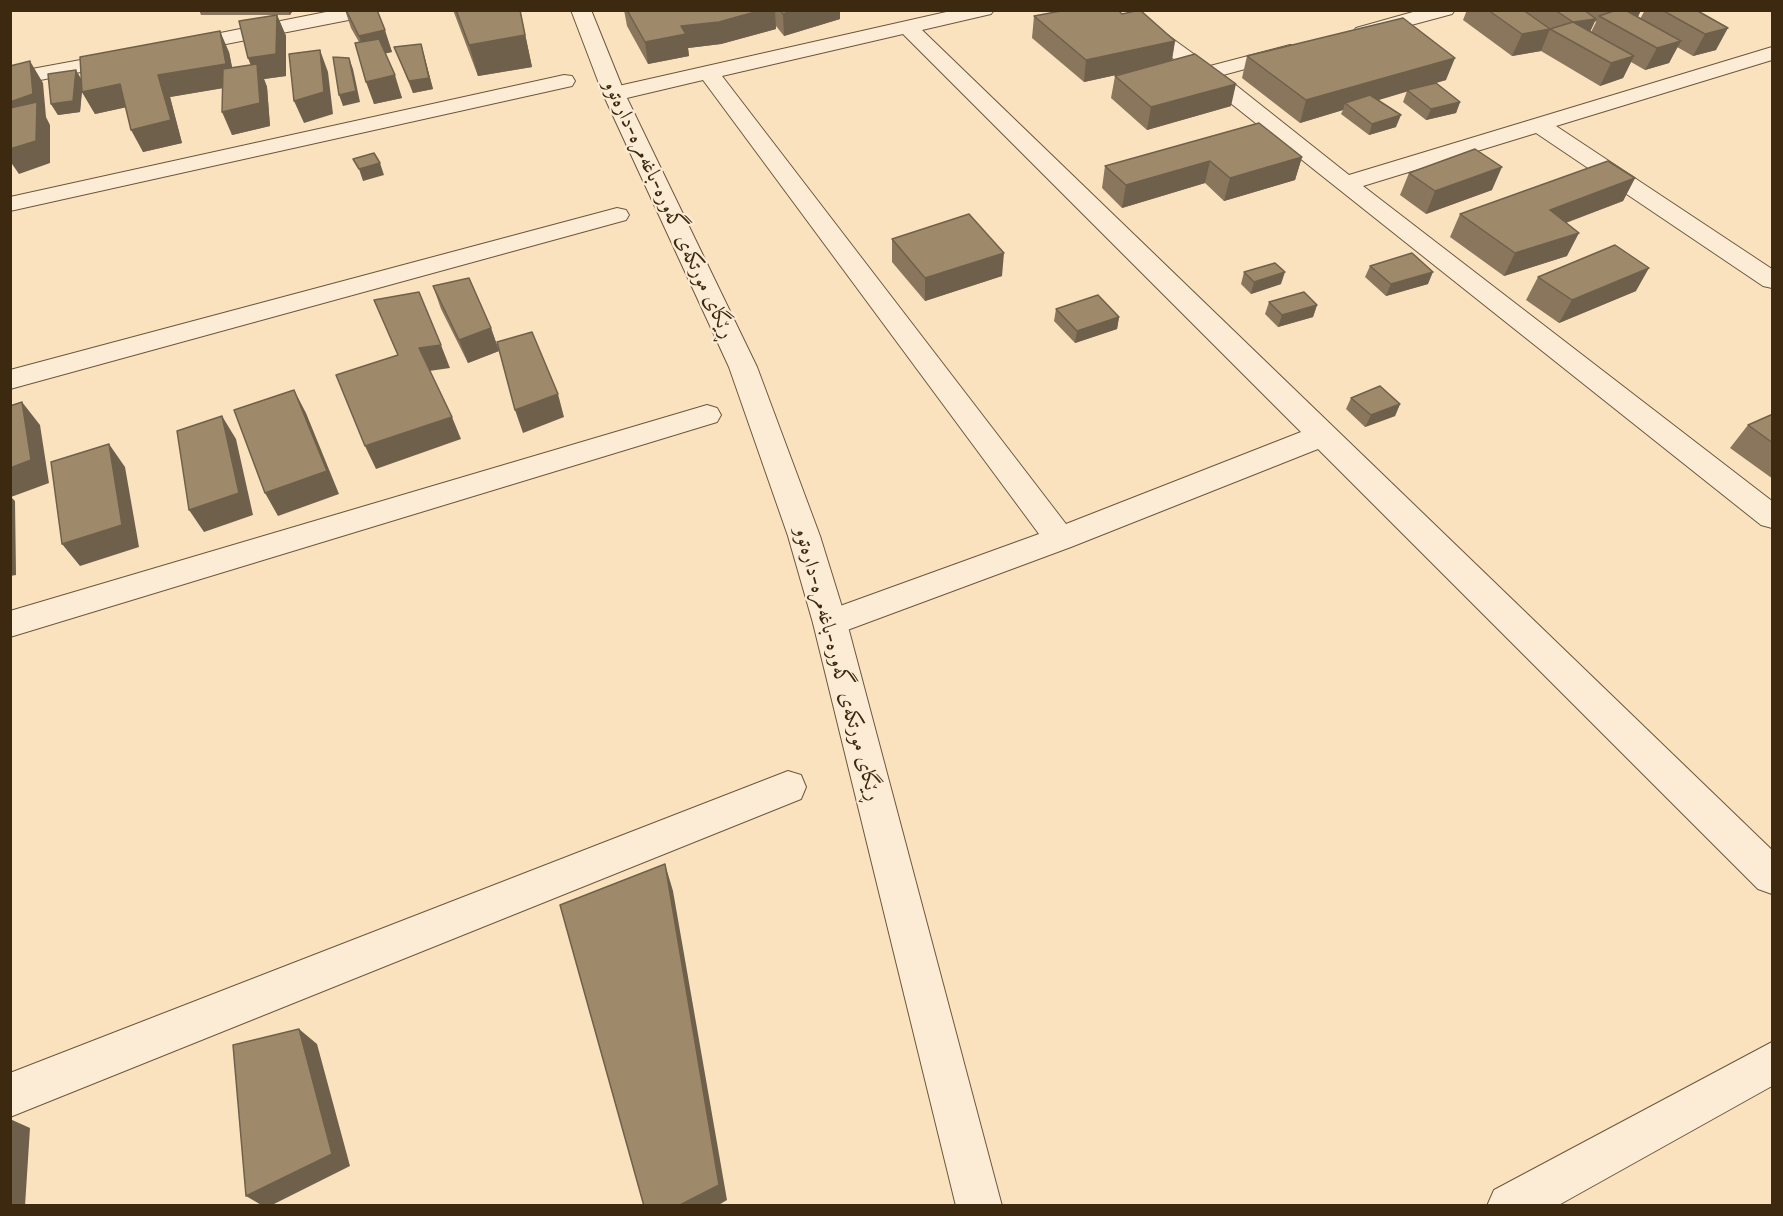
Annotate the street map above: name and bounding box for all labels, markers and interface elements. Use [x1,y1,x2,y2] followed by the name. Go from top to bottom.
[598,76,740,342] street label: ڕێگای مورتکەی گەورە-باغەمرە-دارەتوو
[789,524,887,804] street label: ڕێگای مورتکەی گەورە-باغەمرە-دارەتوو

